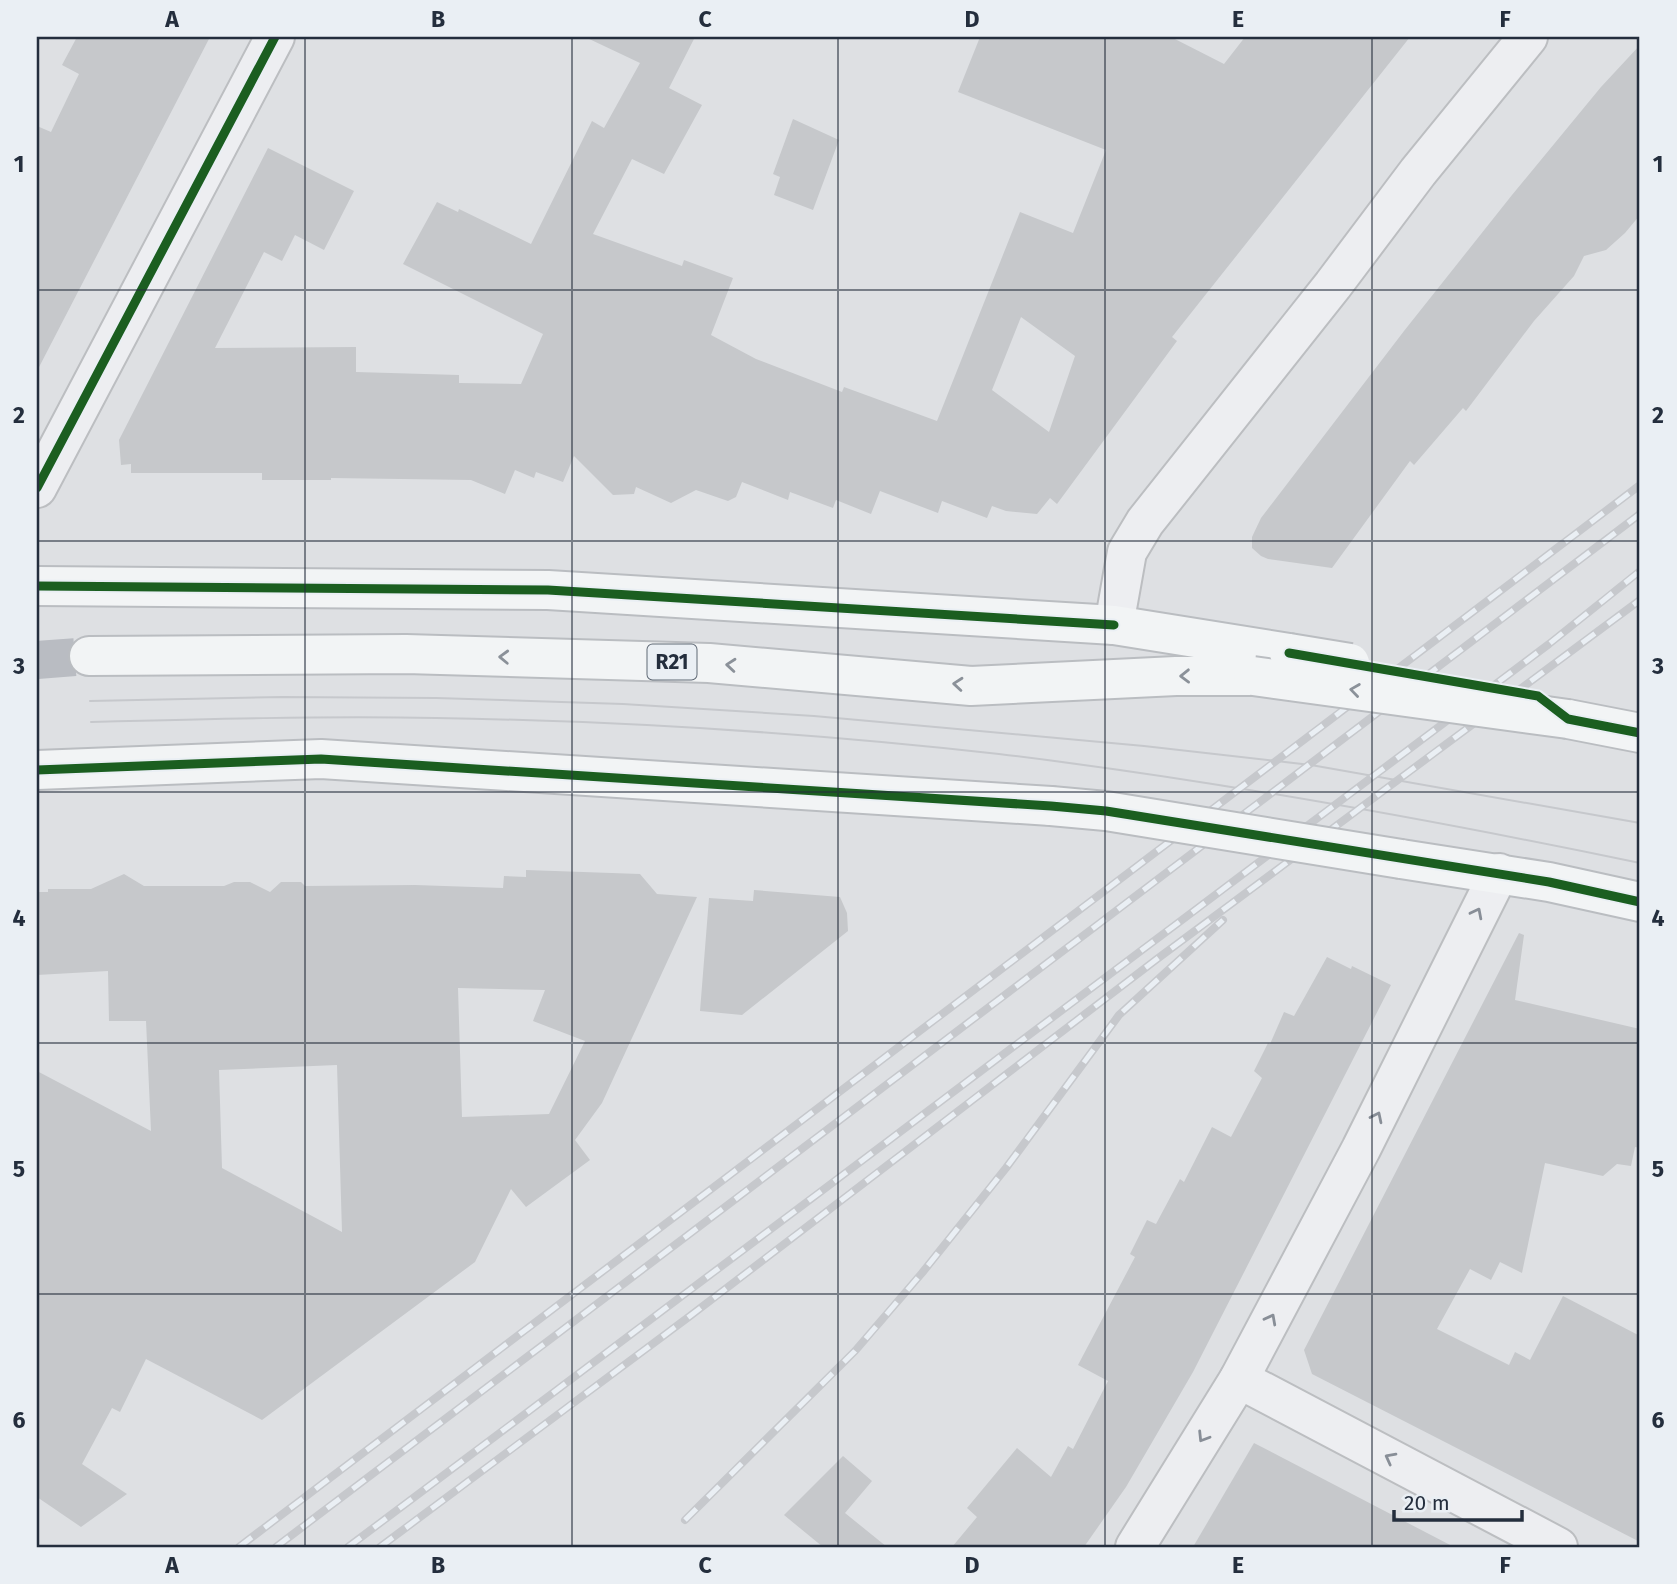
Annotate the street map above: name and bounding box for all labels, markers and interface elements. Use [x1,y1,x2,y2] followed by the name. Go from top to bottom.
[164,5,179,33] text: A
[431,5,445,33] text: B
[698,5,712,33] text: C
[965,5,980,33] text: D
[1232,5,1244,33] text: E
[1499,5,1511,33] text: F
[14,150,24,178] text: 1
[1653,150,1663,178] text: 1
[13,401,25,429] text: 2
[1652,401,1664,429] text: 2
[648,644,696,680] road number: R21
[498,649,509,664] one-way arrow
[12,652,25,680] text: 3
[1651,652,1664,680] text: 3
[726,658,737,673] one-way arrow
[1179,668,1190,684] one-way arrow
[952,677,963,692] one-way arrow
[1349,682,1361,697] one-way arrow
[13,904,26,932] text: 4
[1652,904,1665,932] text: 4
[1469,908,1483,920] one-way arrow
[1369,1112,1383,1124] one-way arrow
[13,1155,25,1183] text: 5
[1652,1155,1664,1183] text: 5
[1263,1314,1276,1326] one-way arrow
[13,1406,26,1434] text: 6
[1652,1406,1665,1434] text: 6
[1199,1430,1212,1443] one-way arrow
[1385,1453,1397,1467] one-way arrow
[1394,1479,1521,1523] scale bar
[1404,1490,1450,1516] text: 20 m
[164,1551,179,1579] text: A
[431,1551,445,1579] text: B
[698,1551,712,1579] text: C
[965,1551,980,1579] text: D
[1232,1551,1244,1579] text: E
[1499,1551,1511,1579] text: F

